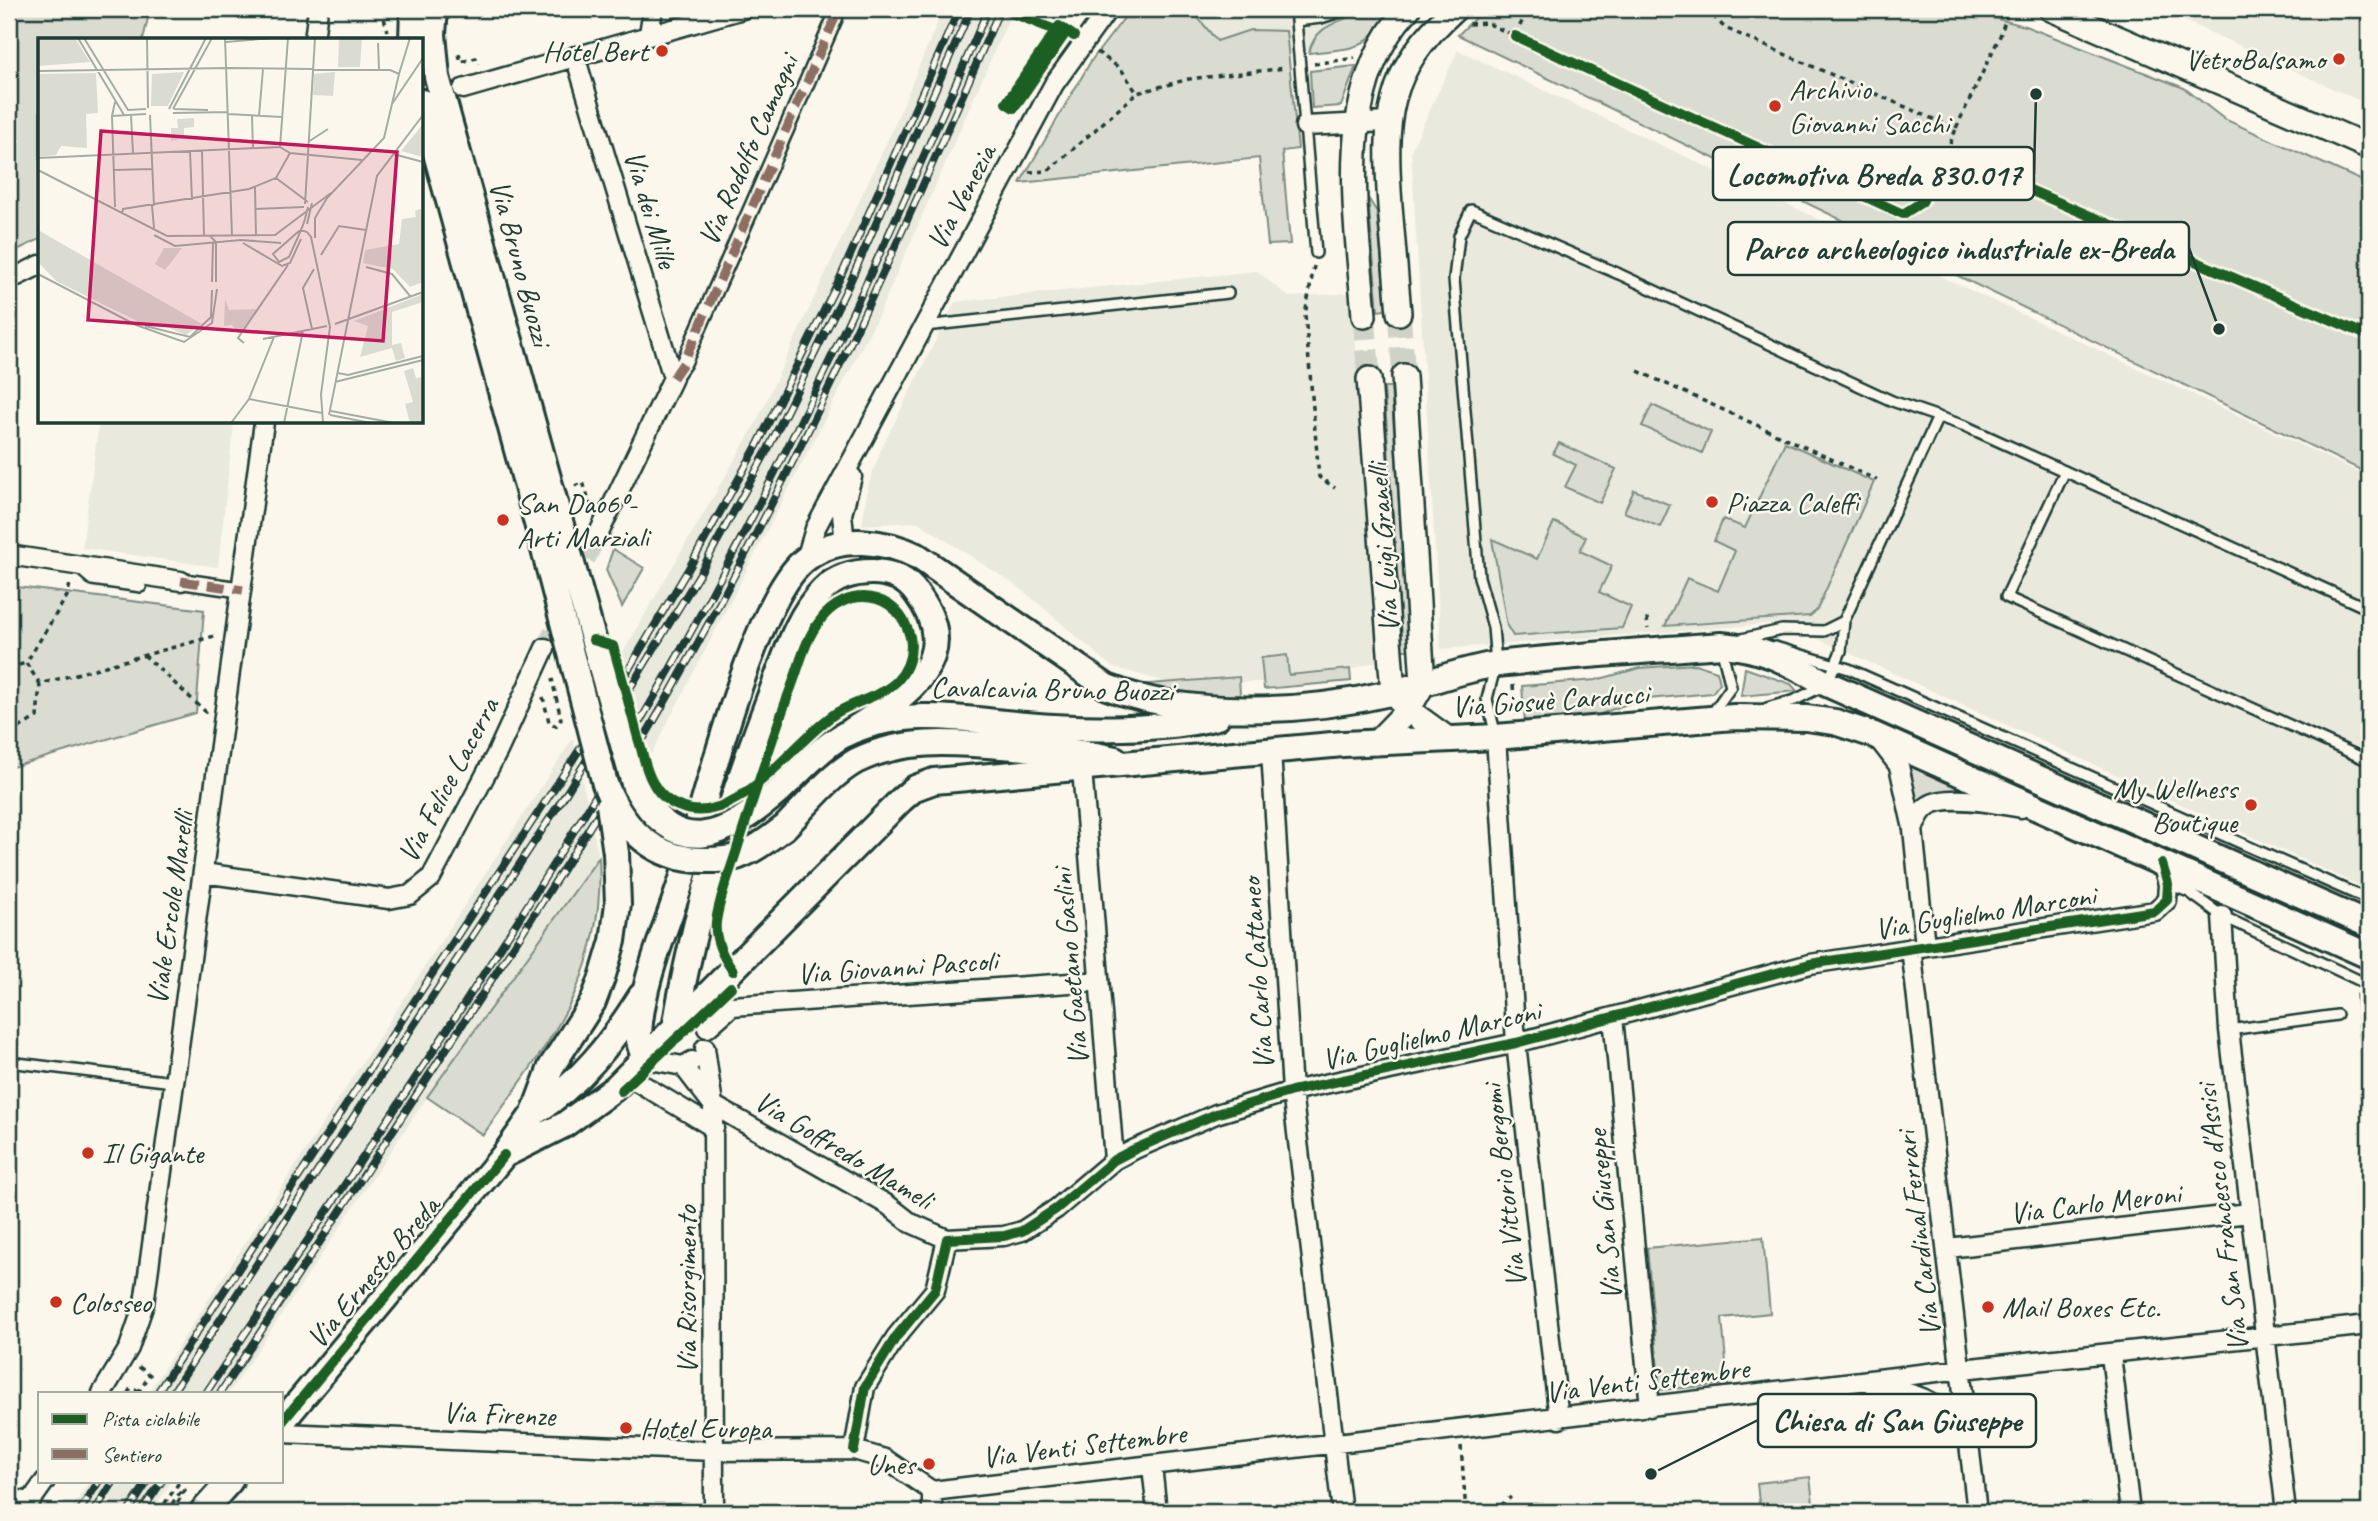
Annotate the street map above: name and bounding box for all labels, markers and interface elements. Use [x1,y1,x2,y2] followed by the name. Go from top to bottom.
[543,32,651,70] place label: Hotel Bert
[38,38,424,424] inset map
[2185,40,2328,78] place label: VetroBalsamo
[654,43,670,59] marker: Hotel Bert
[689,45,808,252] street label: Via Rodolfo Camagni
[2331,51,2347,67] marker: VetroBalsamo
[1789,70,1953,142] place label: Archivio Giovanni Sacchi
[1767,98,1783,114] marker: Archivio Giovanni Sacchi
[918,135,1006,256] street label: Via Venezia
[615,146,688,275] street label: Via dei Mille
[1713,147,2034,200] callout: Locomotiva Breda 830.017
[1727,154,2025,195] text: Locomotiva Breda 830.017
[481,176,562,353] street label: Via Bruno Buozzi
[1728,222,2189,275] callout: Parco archeologico industriale ex-Breda
[1744,228,2177,269] text: Parco archeologico industriale ex-Breda
[1358,459,1408,634] street label: Via Luigi Granelli
[1726,483,1861,521] place label: Piazza Caleffi
[517,484,652,556] place label: San Dao6º- Arti Marziali
[1704,494,1720,510] marker: Piazza Caleffi
[495,512,511,528] marker: San Dao6º- Arti Marziali
[930,668,1177,710] street label: Cavalcavia Bruno Buozzi
[1450,674,1653,726] street label: Via Giosuè Carducci
[389,689,508,869] street label: Via Felice Lacerra
[2113,769,2240,841] place label: My Wellness Boutique
[2243,797,2259,813] marker: My Wellness Boutique
[138,805,203,1007] street label: Viale Ercole Marelli
[1042,864,1098,1067] street label: Via Gaetano Gaslini
[1231,873,1283,1071] street label: Via Carlo Cattaneo
[1872,875,2101,948] street label: Via Guglielmo Marconi
[796,941,1002,993] street label: Via Giovanni Pascoli
[1318,991,1547,1079] street label: Via Guglielmo Marconi
[2186,1078,2257,1354] street label: Via San Francesco d'Assisi
[1472,1079,1535,1290] street label: Via Vittorio Bergomi
[748,1082,943,1220] street label: Via Goffredo Mameli
[1577,1126,1630,1302] street label: Via San Giuseppe
[1886,1126,1949,1339] street label: Via Cardinal Ferrari
[102,1134,206,1172] place label: Il Gigante
[80,1145,96,1161] marker: Il Gigante
[2007,1173,2186,1232] street label: Via Carlo Meroni
[298,1186,450,1356] street label: Via Ernesto Breda
[667,1204,705,1374] street label: Via Risorgimento
[70,1283,153,1321] place label: Colosseo
[2002,1288,2160,1326] place label: Mail Boxes Etc.
[48,1294,64,1310] marker: Colosseo
[1980,1299,1996,1315] marker: Mail Boxes Etc.
[1543,1348,1753,1411] street label: Via Venti Settembre
[38,1392,284,1482] legend
[442,1393,558,1435] street label: Via Firenze
[1758,1394,2036,1447] callout: Chiesa di San Giuseppe
[1772,1400,2024,1441] text: Chiesa di San Giuseppe
[102,1406,200,1432] text: Pista ciclabile
[640,1409,773,1447] place label: Hotel Europa
[980,1413,1190,1476] street label: Via Venti Settembre
[618,1420,634,1436] marker: Hotel Europa
[102,1442,162,1468] text: Sentiero
[867,1445,918,1483] place label: Unes
[921,1456,937,1472] marker: Unes

